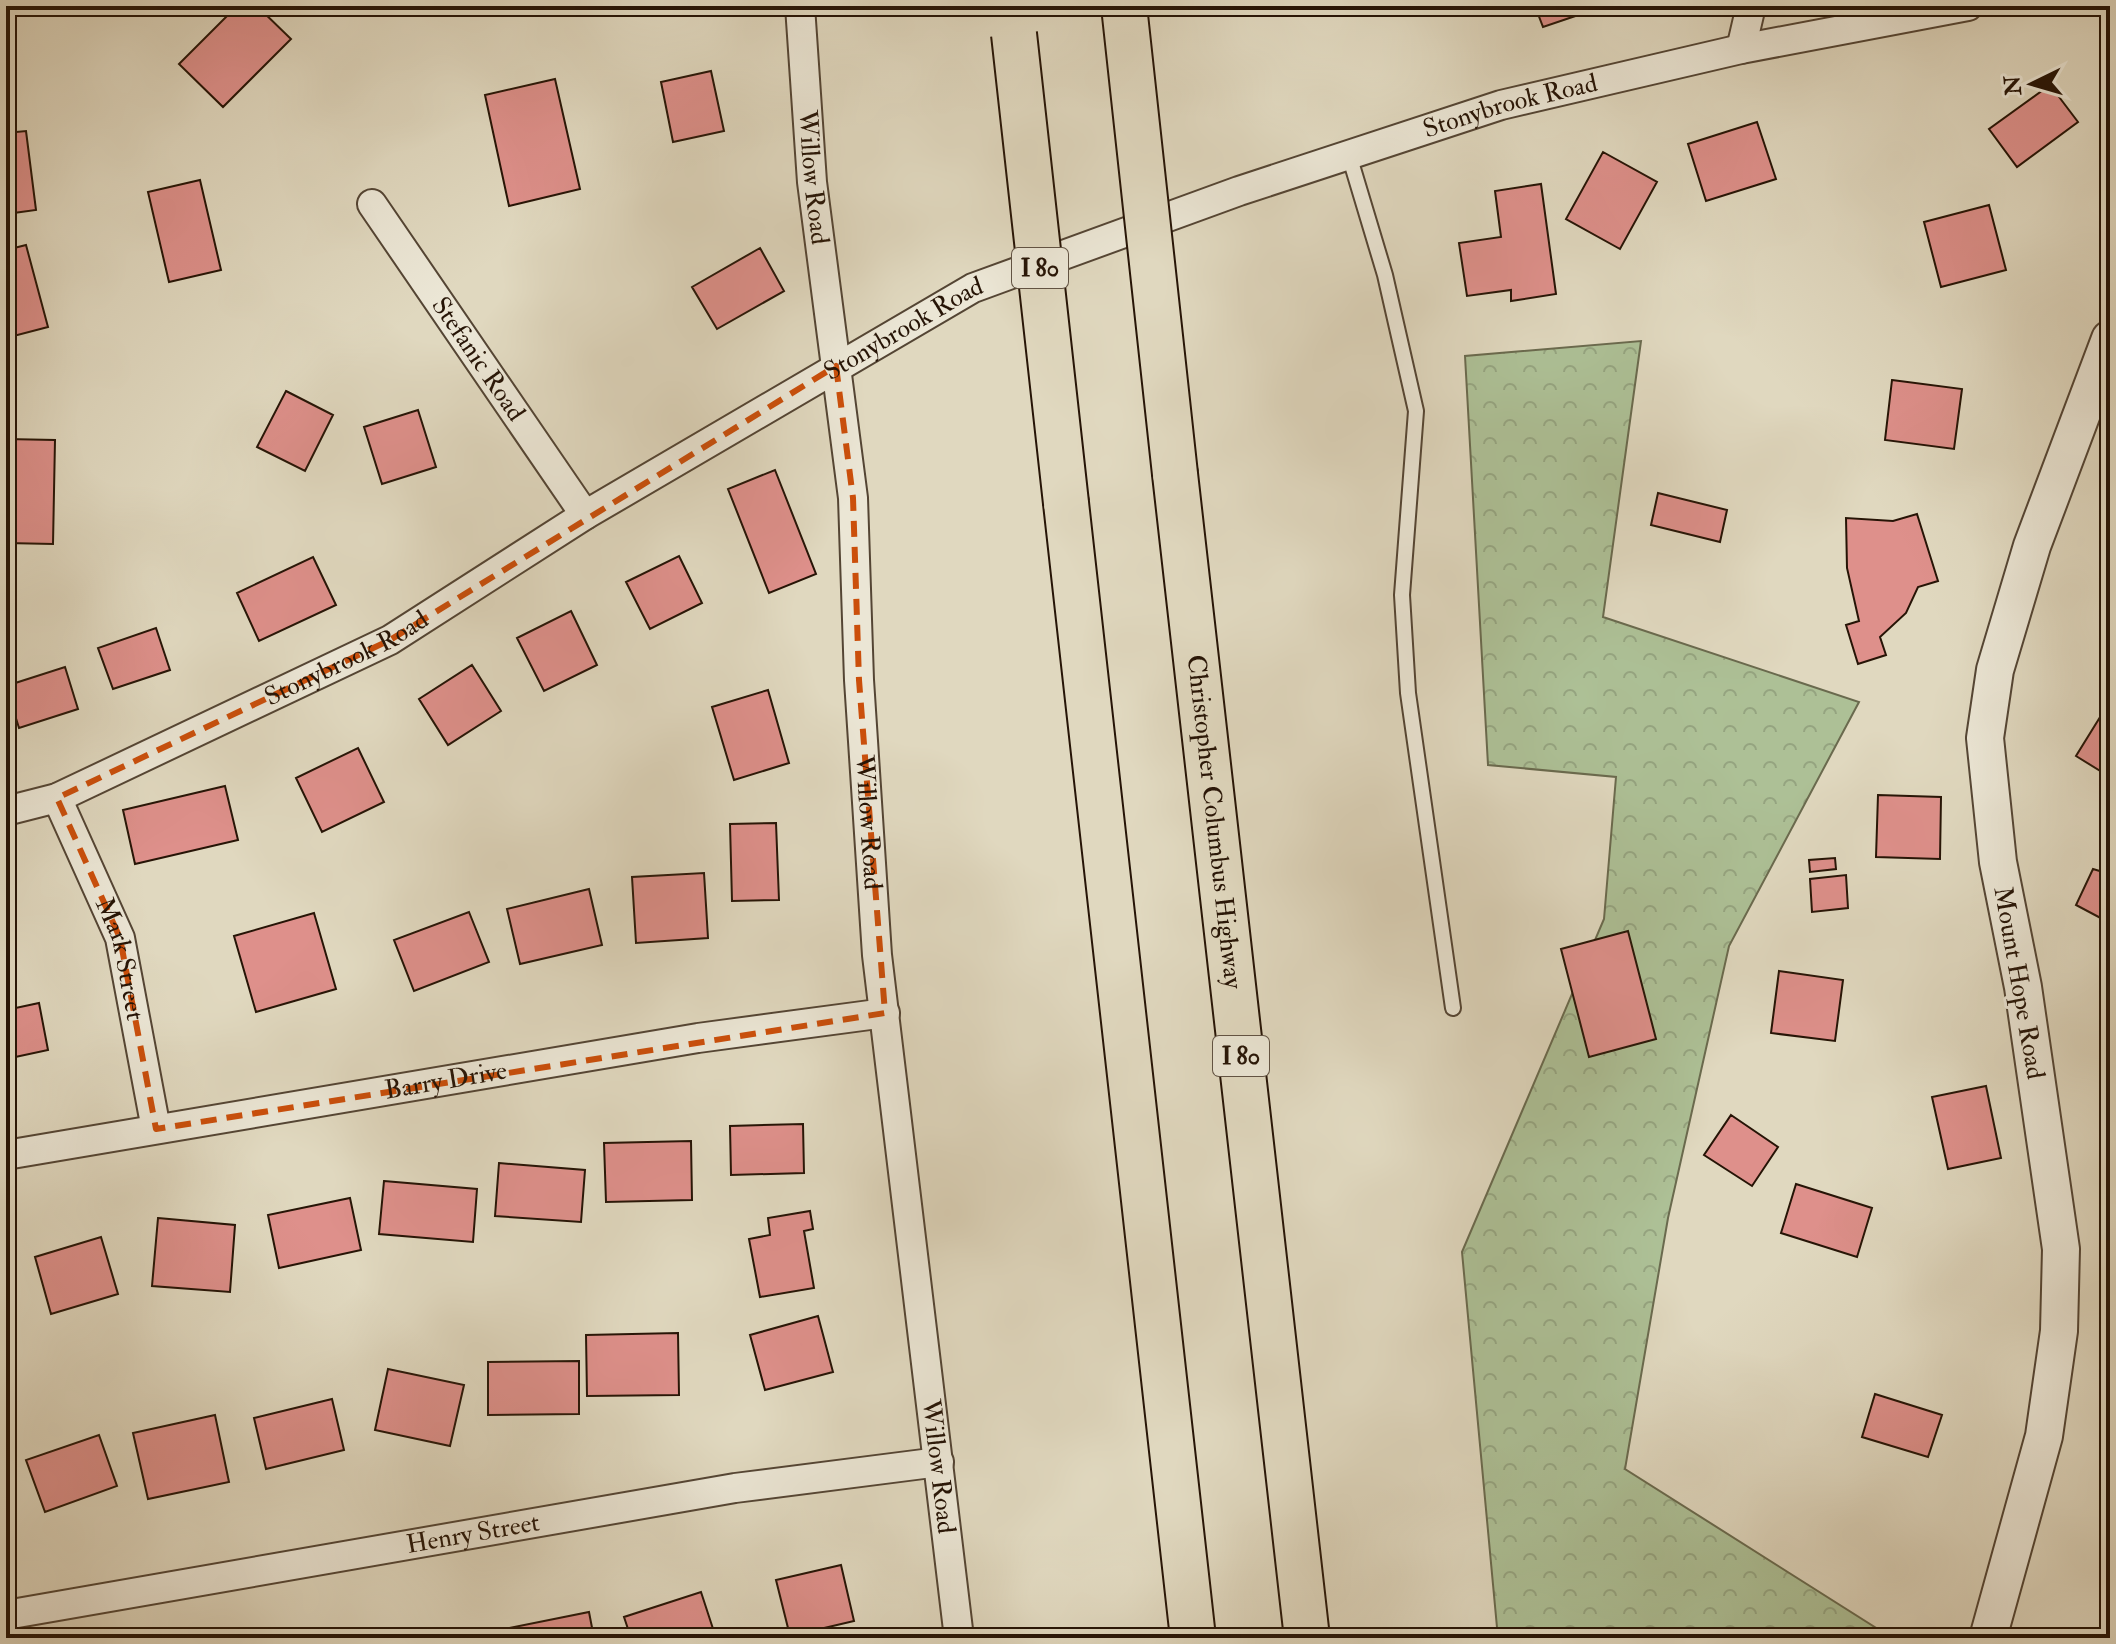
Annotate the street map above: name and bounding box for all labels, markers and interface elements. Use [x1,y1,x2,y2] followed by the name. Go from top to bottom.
[1992,44,2072,124] north arrow
[1419,67,1601,145] street label: Stonybrook Road
[1998,74,2028,98] text: N
[791,108,836,247] street label: Willow Road
[1012,248,1068,288] road number: I 80
[818,270,987,388] street label: Stonybrook Road
[424,291,532,428] street label: Stefanic Road
[259,603,435,713] street label: Stonybrook Road
[1180,653,1249,991] street label: Christopher Columbus Highway
[848,753,889,891] street label: Willow Road
[1985,884,2052,1082] street label: Mount Hope Road
[88,893,151,1023] street label: Mark Street
[1213,1036,1269,1076] road number: I 80
[382,1055,509,1107] street label: Barry Drive
[914,1397,962,1536] street label: Willow Road
[404,1506,542,1561] street label: Henry Street

